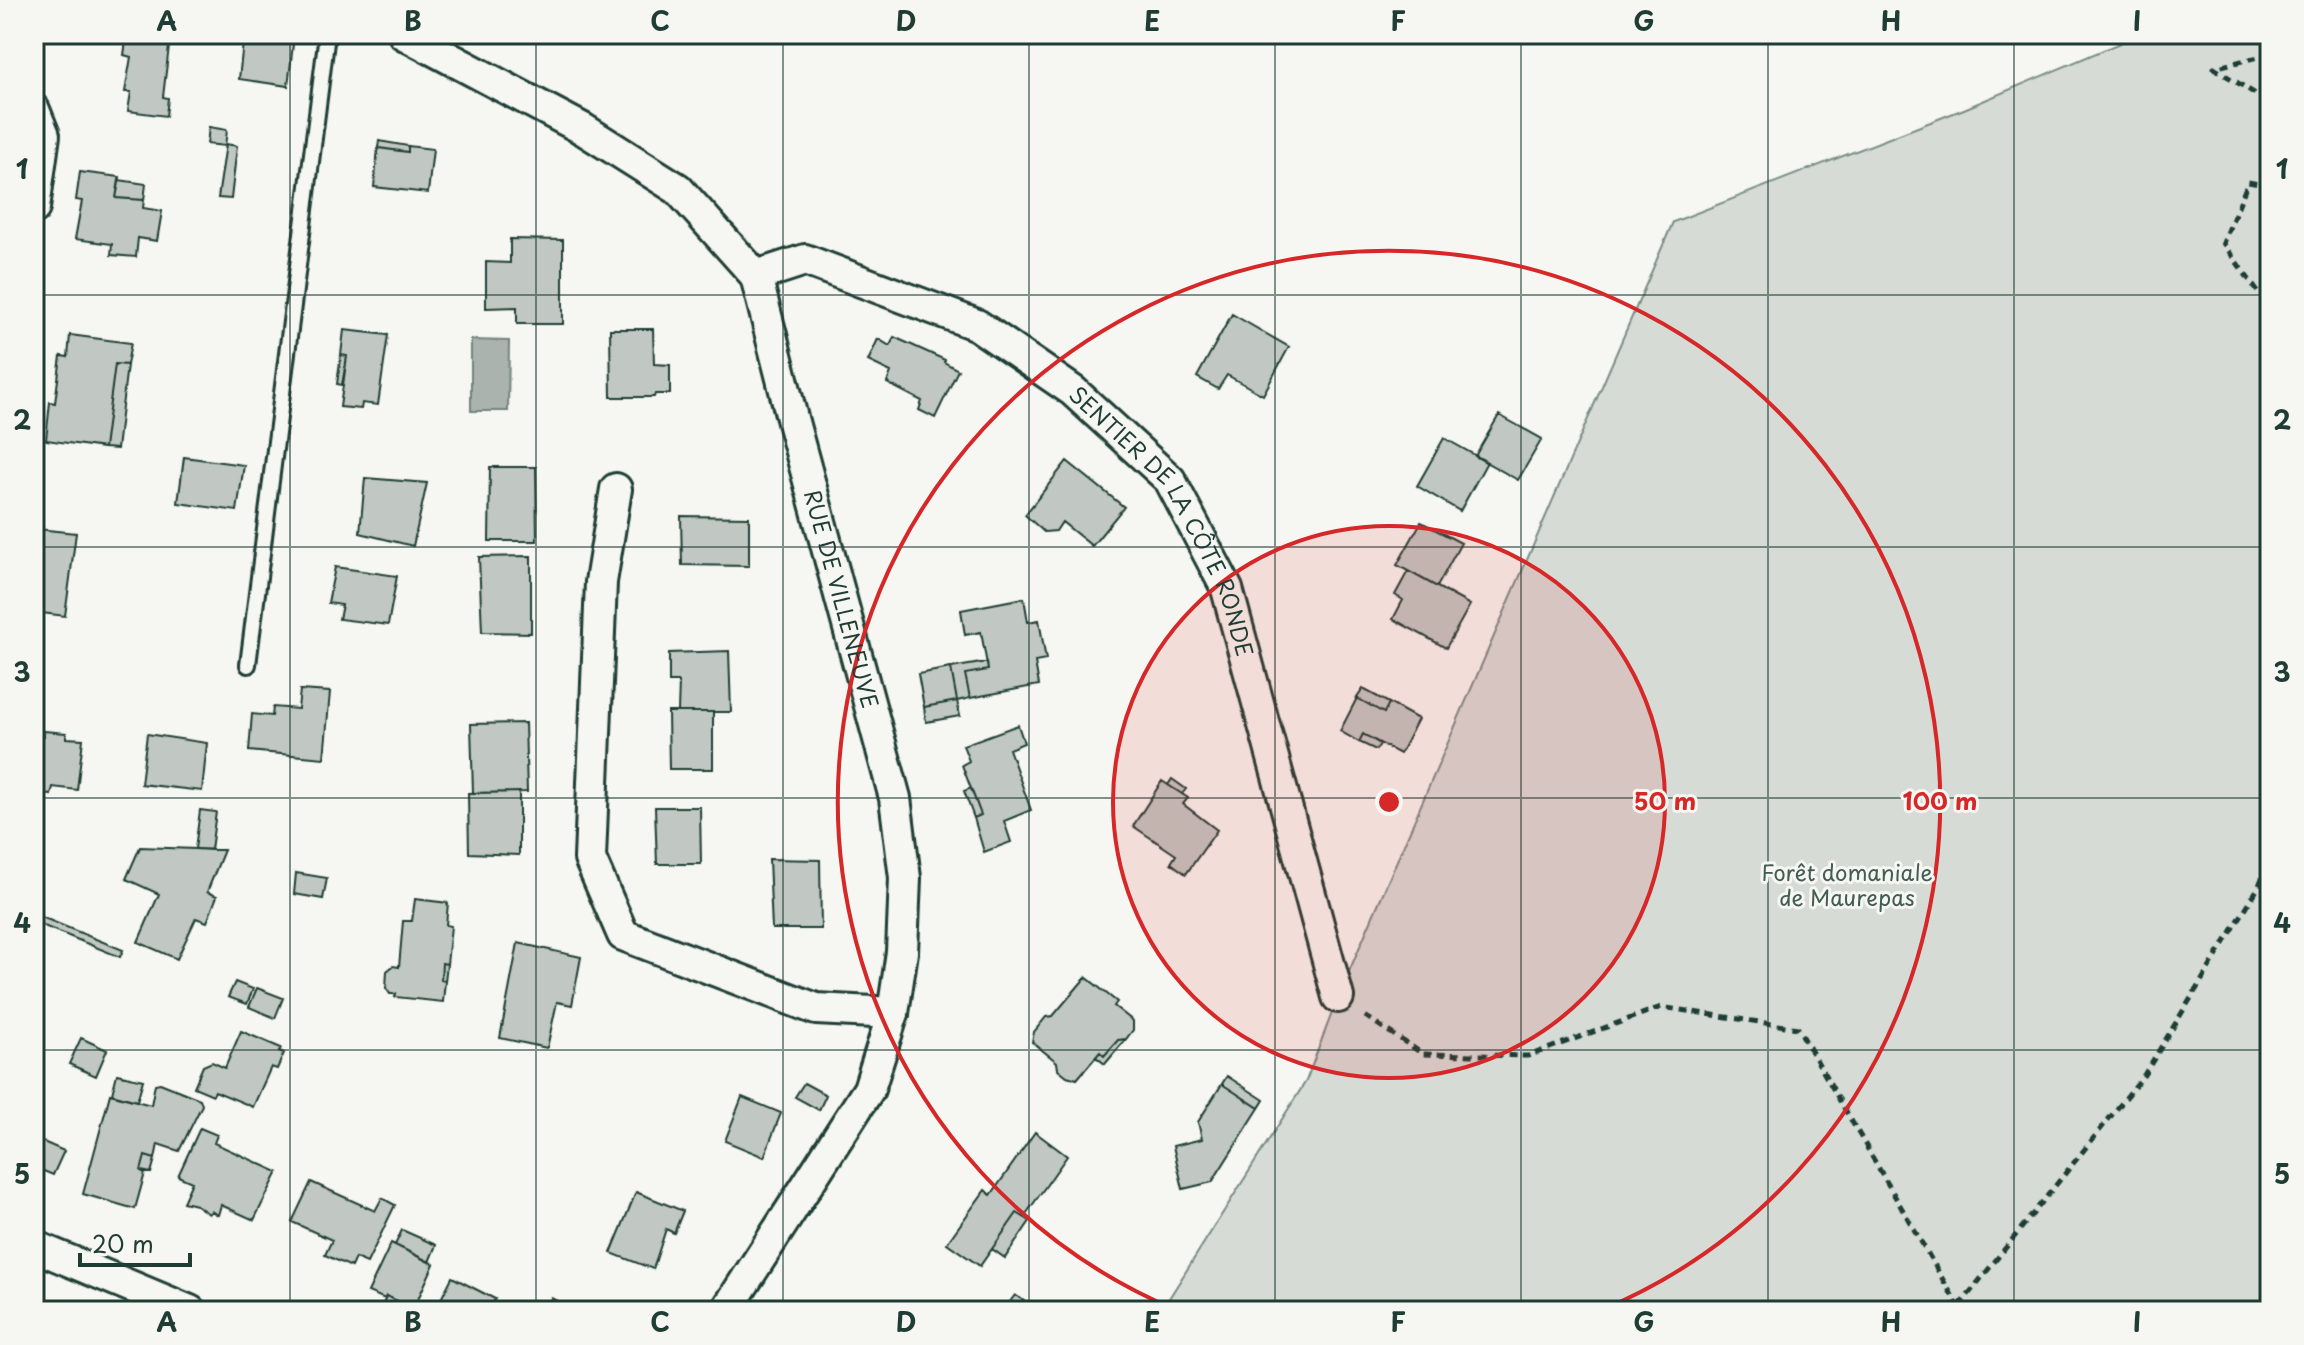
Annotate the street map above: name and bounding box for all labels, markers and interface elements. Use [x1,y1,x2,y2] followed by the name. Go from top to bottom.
[157,1,177,40] text: A
[404,1,422,40] text: B
[650,1,670,40] text: C
[896,1,916,40] text: D
[1144,1,1160,40] text: E
[1390,1,1406,40] text: F
[1633,1,1655,40] text: G
[1881,1,1901,40] text: H
[2133,1,2141,40] text: I
[16,149,28,188] text: 1
[2276,149,2288,188] text: 1
[1063,377,1263,660] street label: SENTIER DE LA CÔTE RONDE
[13,400,31,439] text: 2
[2273,400,2291,439] text: 2
[797,486,888,712] street label: RUE DE VILLENEUVE
[13,652,31,691] text: 3
[2273,652,2291,691] text: 3
[1634,782,1696,818] text: 50 m
[1903,782,1977,818] text: 100 m
[1375,788,1403,816] centre of rings
[1761,855,1933,913] park label: Forêt domaniale de Maurepas
[13,903,31,942] text: 4
[2273,903,2291,942] text: 4
[14,1154,30,1193] text: 5
[2274,1154,2290,1193] text: 5
[80,1217,190,1267] scale bar
[92,1225,154,1261] text: 20 m
[157,1302,177,1341] text: A
[404,1302,422,1341] text: B
[650,1302,670,1341] text: C
[896,1302,916,1341] text: D
[1144,1302,1160,1341] text: E
[1390,1302,1406,1341] text: F
[1633,1302,1655,1341] text: G
[1881,1302,1901,1341] text: H
[2133,1302,2141,1341] text: I

